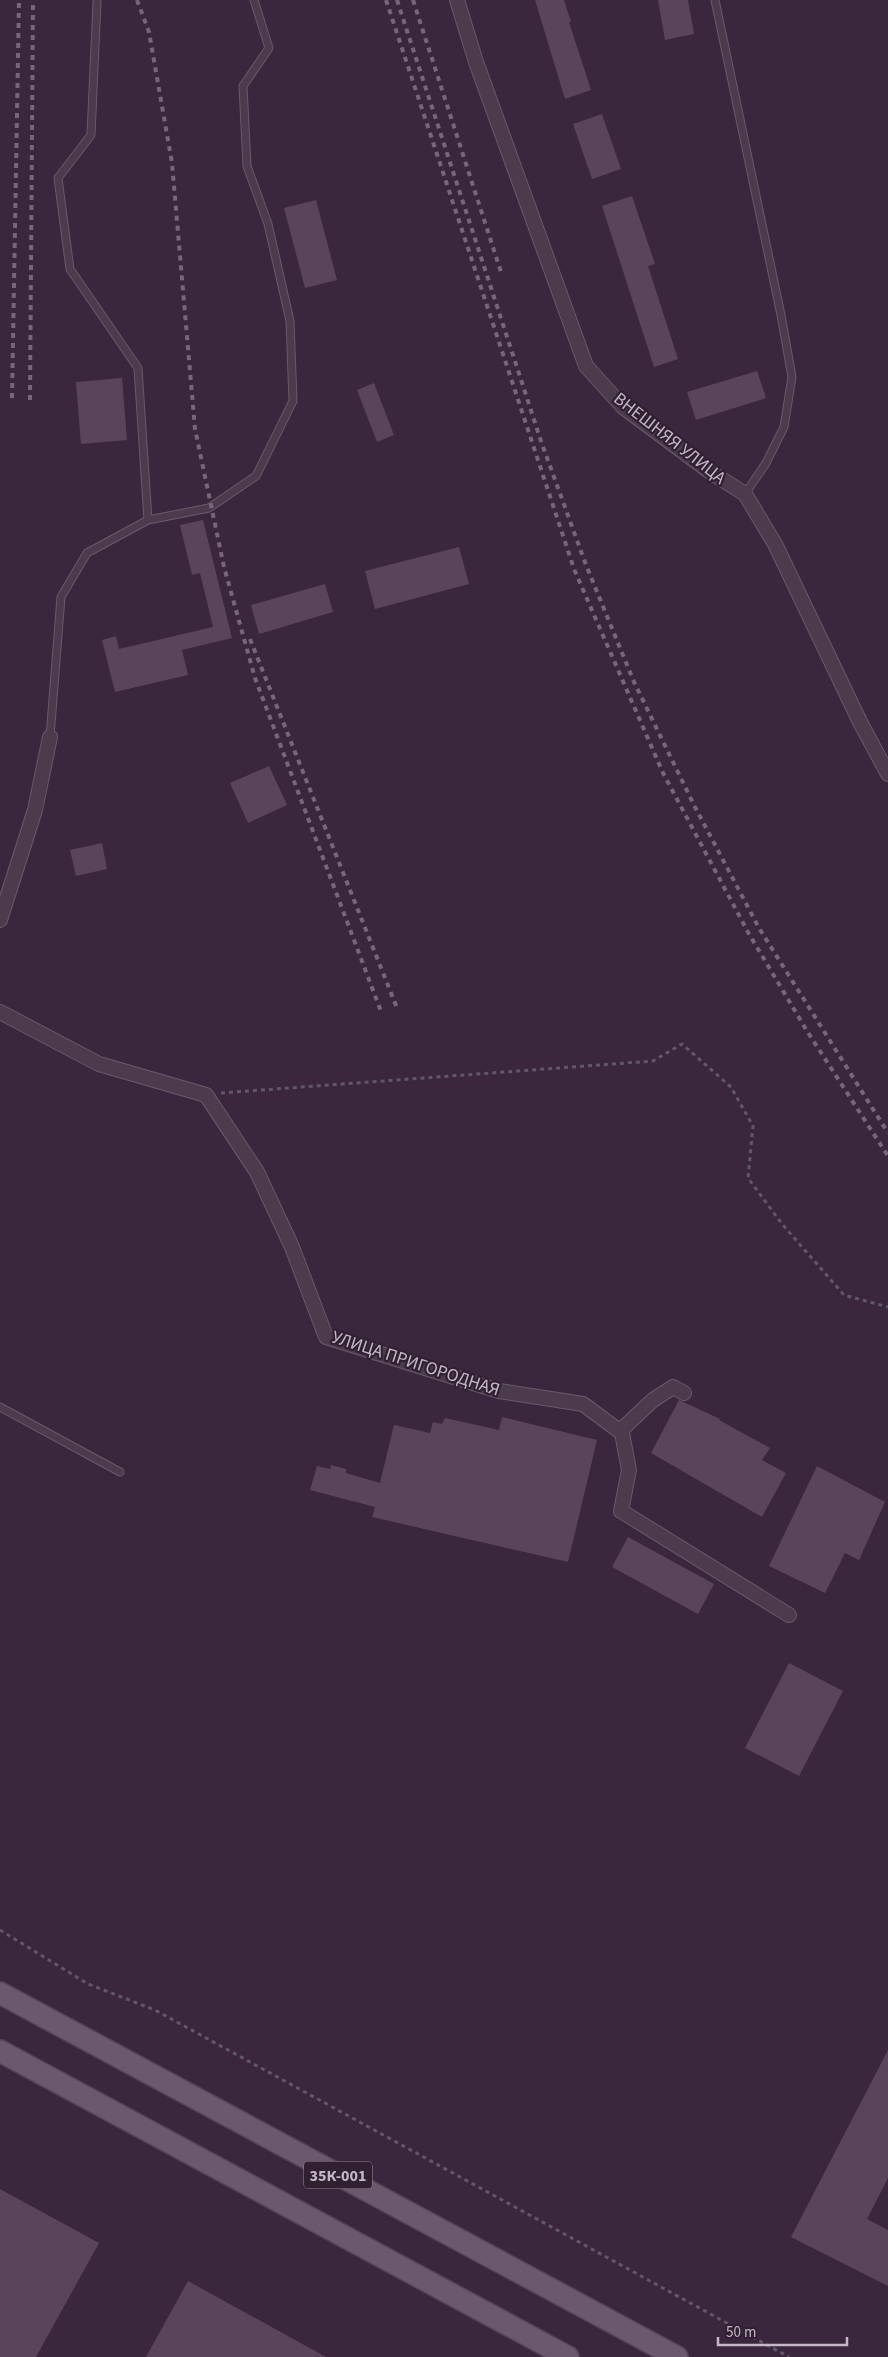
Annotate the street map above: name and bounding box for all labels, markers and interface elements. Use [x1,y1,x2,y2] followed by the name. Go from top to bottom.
[608,387,731,490] street label: ВНЕШНЯЯ УЛИЦА
[329,1325,503,1402] street label: УЛИЦА ПРИГОРОДНАЯ
[304,2162,372,2188] road number: 35К-001
[718,2314,847,2346] scale bar
[726,2322,756,2343] text: 50 m

